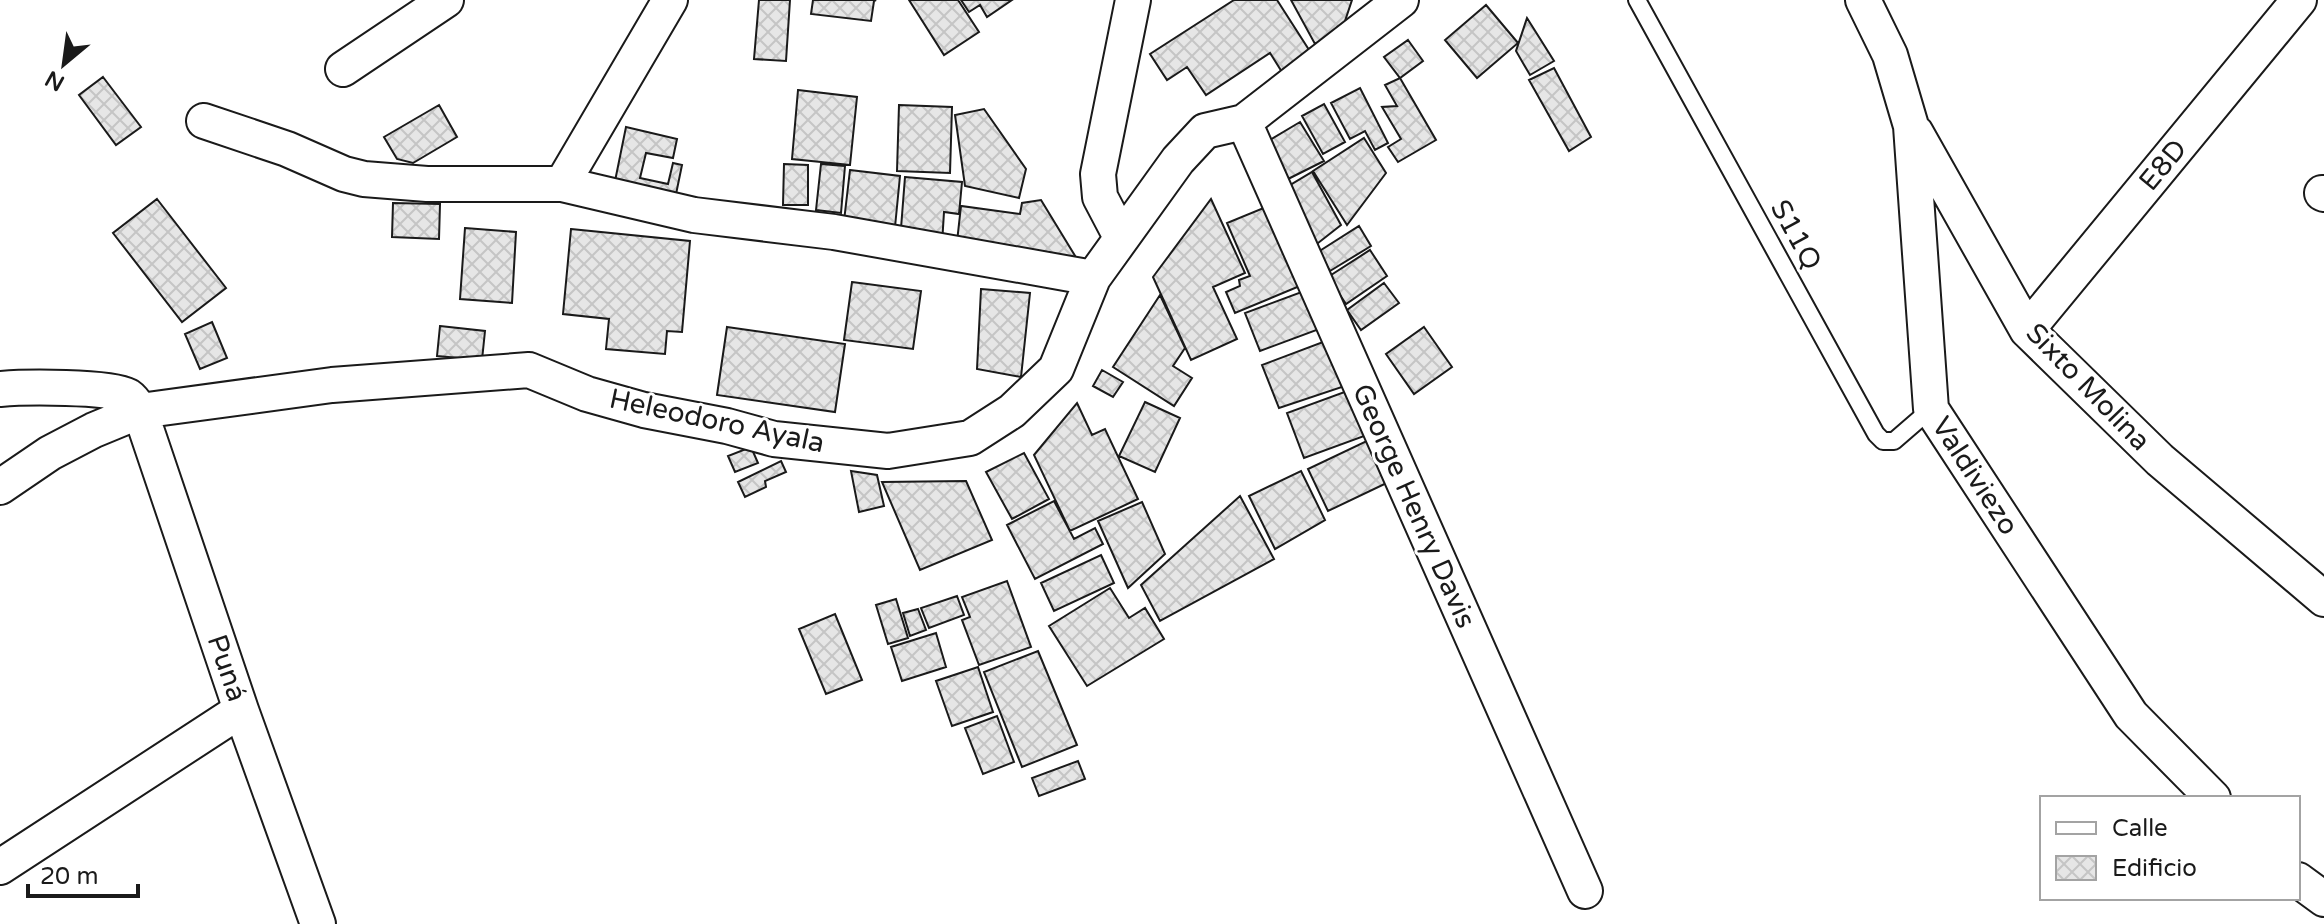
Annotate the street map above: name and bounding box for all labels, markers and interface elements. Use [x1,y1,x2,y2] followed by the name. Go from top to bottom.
[24,24,104,104] north arrow
[41,65,69,96] text: N
[2132,132,2194,198] street label: E8D
[1763,194,1829,276] street label: S11Q
[2019,316,2157,458] street label: Sixto Molina
[1345,379,1483,633] street label: George Henry Davis
[606,382,828,460] street label: Heleodoro Ayala
[1924,411,2026,541] street label: Valdiviezo
[200,630,254,706] street label: Puná
[2040,796,2300,900] legend
[2112,814,2168,843] text: Calle
[28,848,138,898] scale bar
[2112,854,2197,883] text: Edificio
[40,862,98,891] text: 20 m

